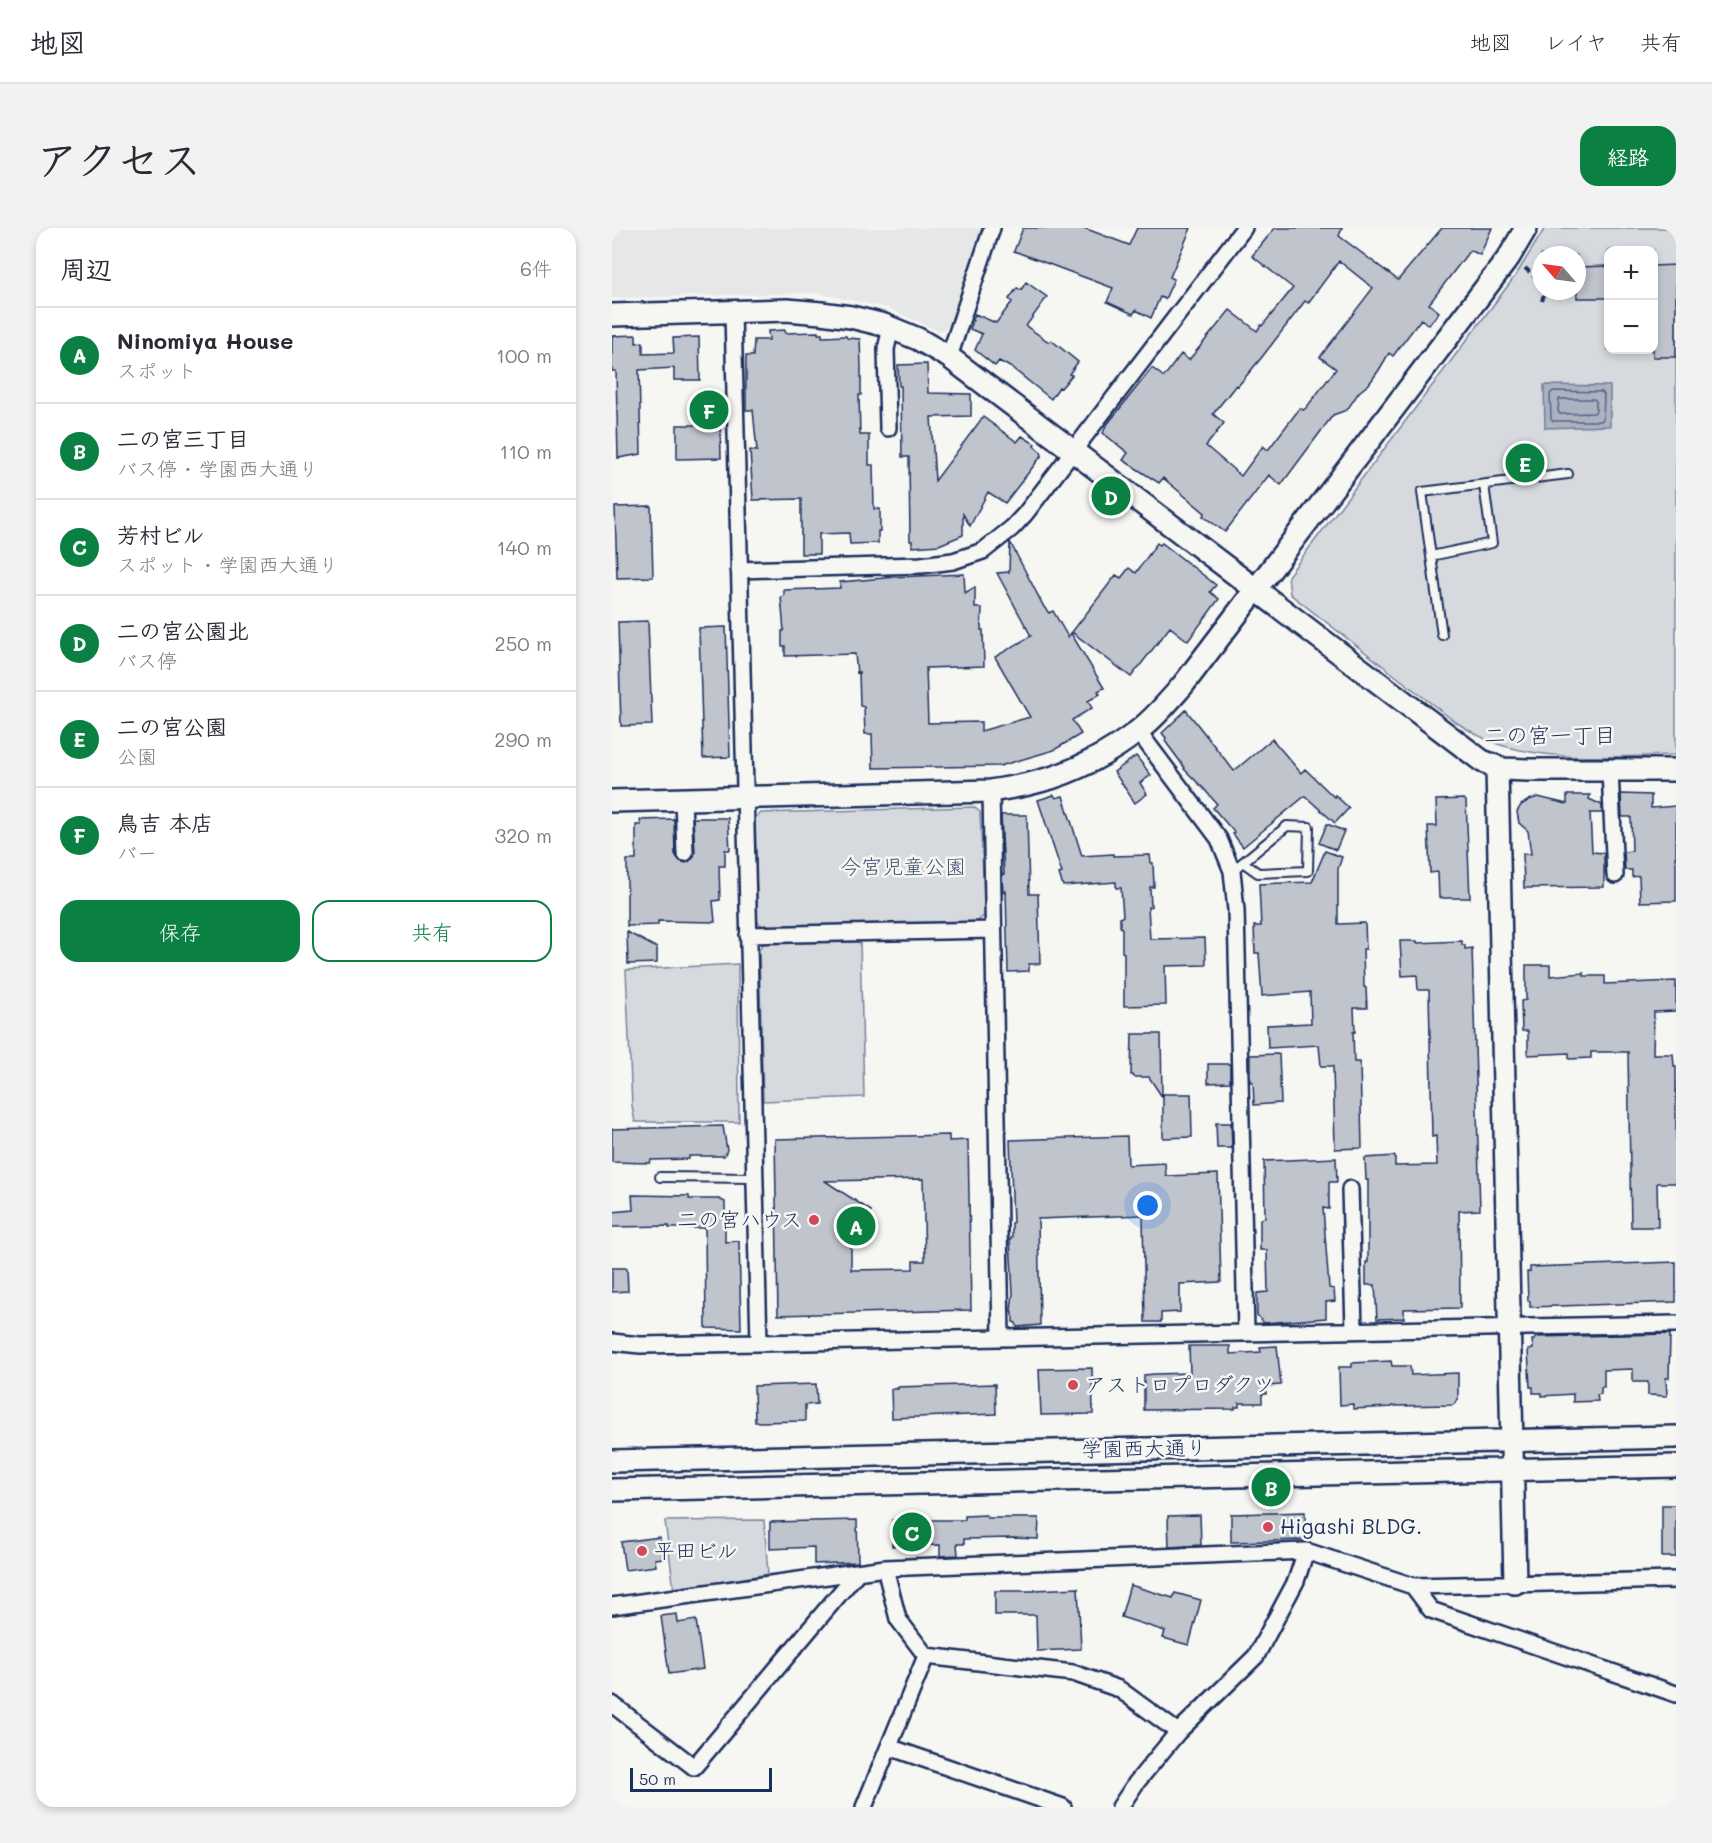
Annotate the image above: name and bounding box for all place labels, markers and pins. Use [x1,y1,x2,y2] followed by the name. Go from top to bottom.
[690,388,728,432] pin: F
[1506,440,1544,486] pin: E
[1092,474,1130,518] pin: D
[836,1204,876,1248] pin: A
[677,1205,802,1232] place label: 二の宮ハウス
[807,1213,821,1227] marker: 二の宮ハウス
[1085,1370,1274,1397] place label: アストロプロダクツ
[1066,1378,1080,1392] marker: アストロプロダクツ
[1252,1464,1290,1510] pin: B
[892,1510,932,1554] pin: C
[1280,1512,1422,1539] place label: Higashi BLDG.
[1261,1520,1275,1534] marker: Higashi BLDG.
[654,1536,738,1563] place label: 平田ビル
[635,1544,649,1558] marker: 平田ビル

